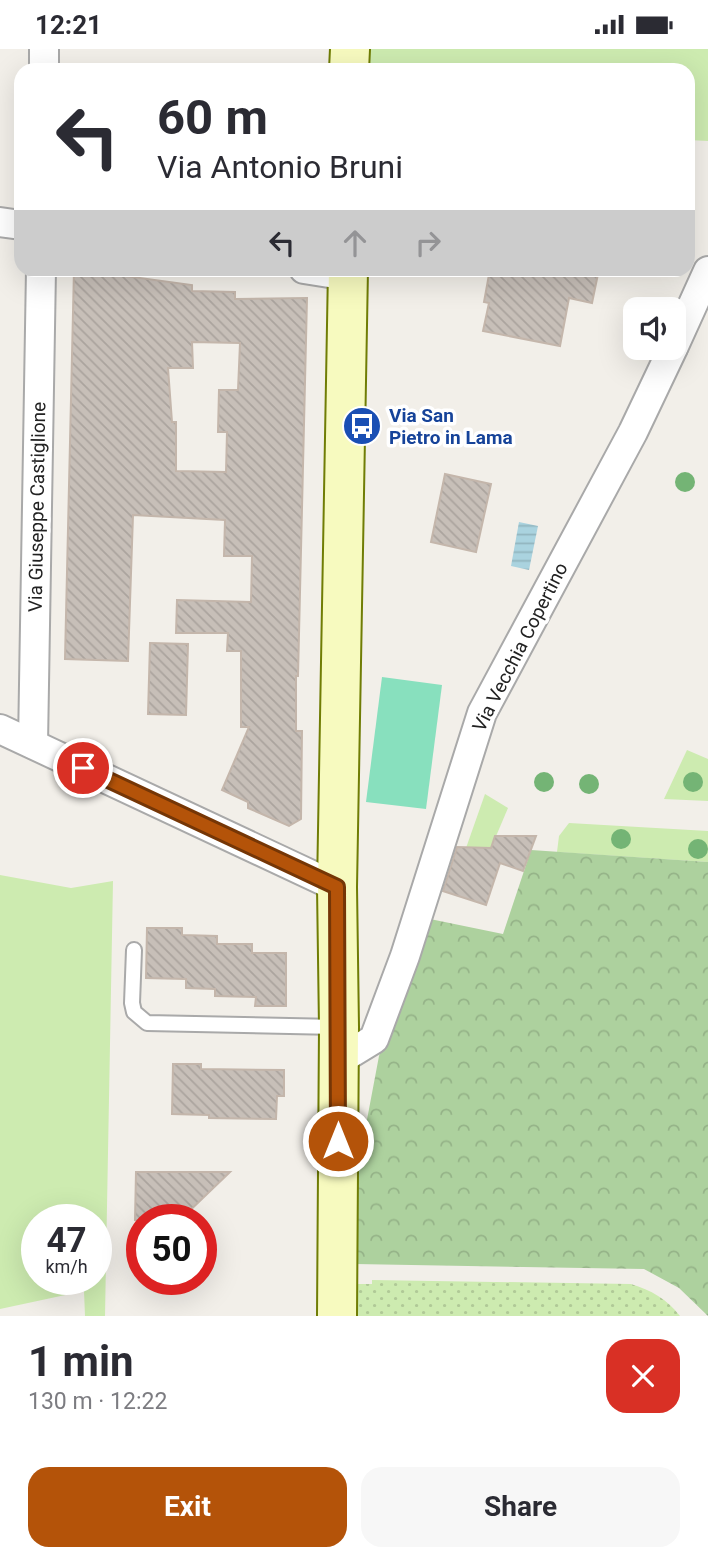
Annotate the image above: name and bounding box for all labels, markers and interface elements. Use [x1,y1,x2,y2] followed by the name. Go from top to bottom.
[35,10,102,40] text: 12:21
[157,89,268,146] text: 60 m
[42,91,133,182] icon: left
[157,148,403,186] text: Via Antonio Bruni
[263,224,301,262] icon: left
[336,224,374,262] icon: ahead
[409,224,447,262] icon: right
[623,297,686,360] map controls
[623,297,686,360] button: sound
[24,402,50,612] street label: Via Giuseppe Castiglione
[389,404,513,449] place label: Via San Pietro in Lama
[341,405,383,447] bus stop icon: Via San Pietro in Lama
[467,559,573,735] street label: Via Vecchia Copertino
[53,738,113,798] pin
[64,749,102,787] icon: arrive
[301,1104,375,1178] position arrow
[126,1204,217,1295] speed limit sign: 50
[46,1220,87,1261] text: 47
[45,1256,88,1277] text: km/h
[28,1337,134,1386] text: 1 min
[606,1339,680,1413] button: close
[28,1388,167,1415] text: 130 m · 12:22
[28,1467,347,1547] button: Exit
[361,1467,680,1547] button: Share

